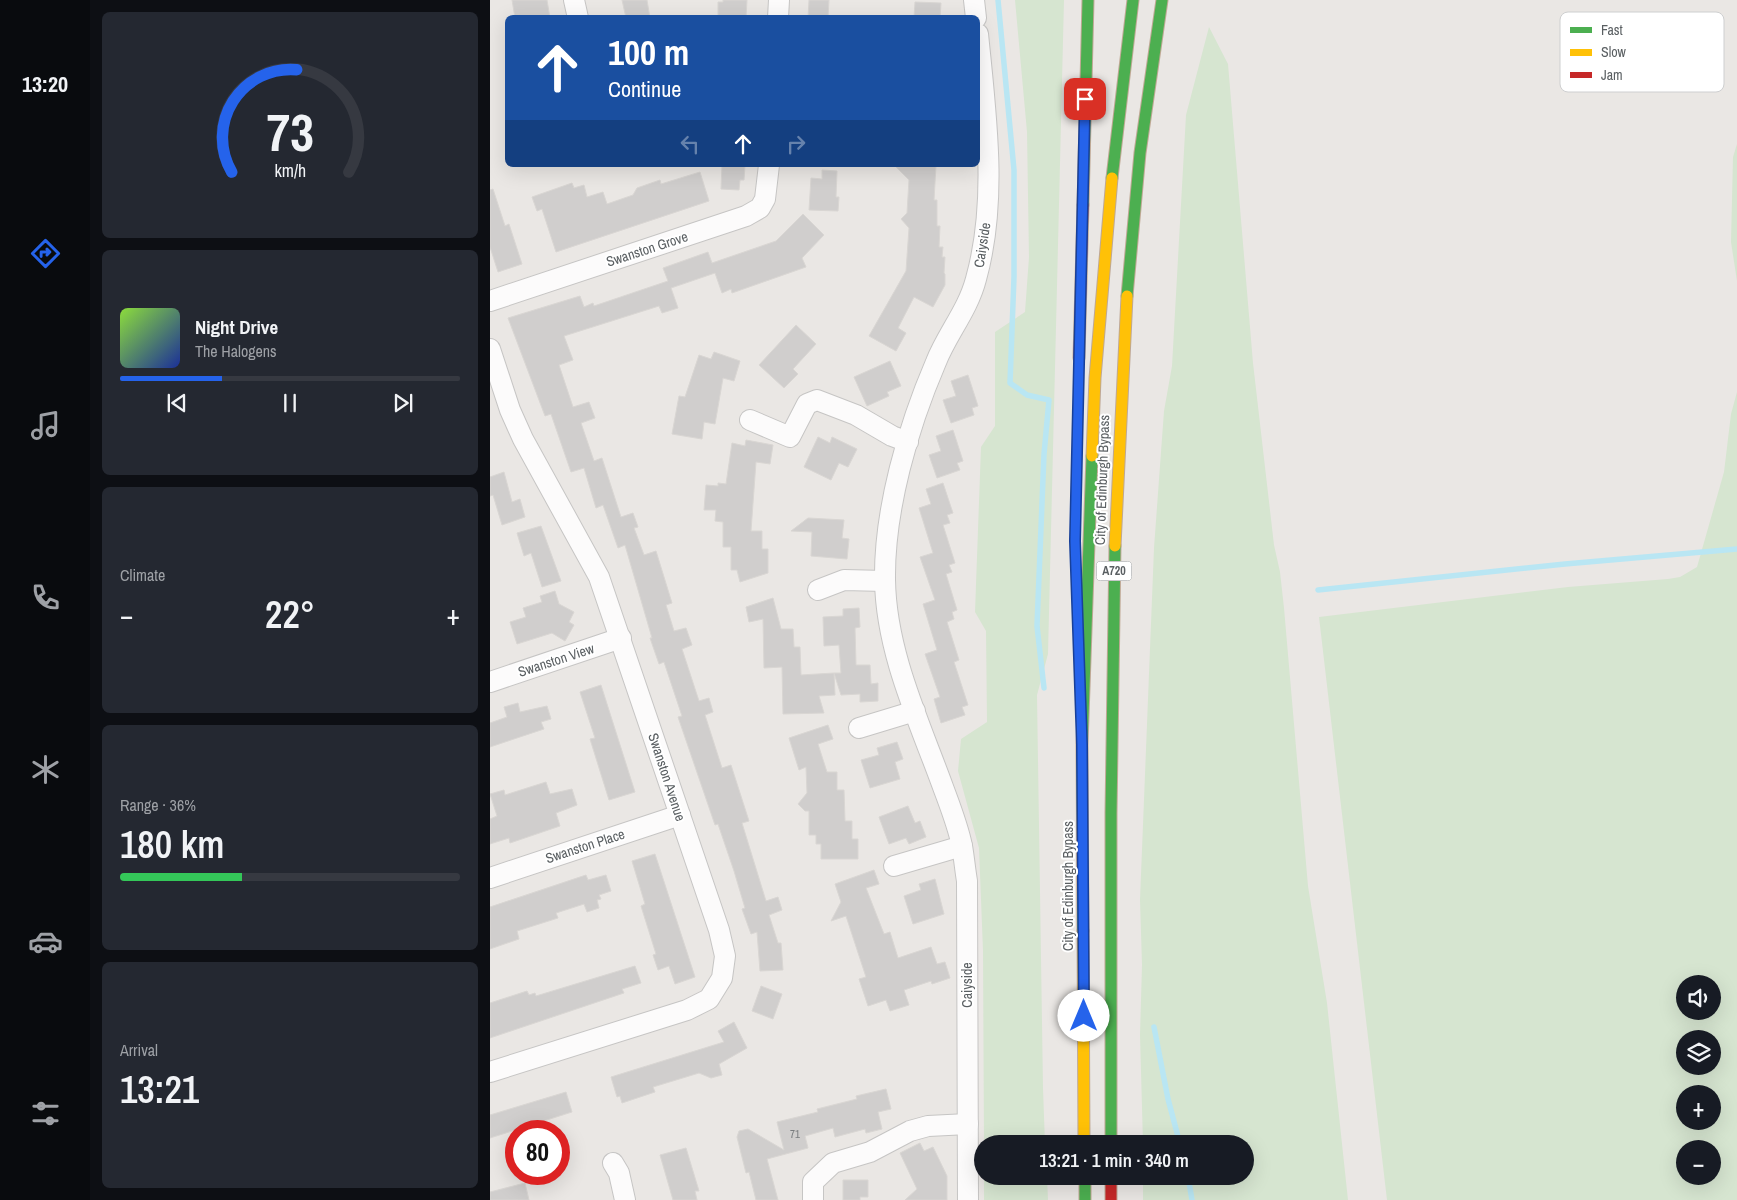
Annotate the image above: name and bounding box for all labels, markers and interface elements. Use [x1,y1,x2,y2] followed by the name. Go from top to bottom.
[1560,12,1724,92] legend
[1601,21,1623,39] text: Fast
[608,29,689,76] text: 100 m
[525,35,590,100] icon: ahead
[1601,43,1627,61] text: Slow
[1601,66,1623,84] text: Jam
[22,69,68,99] text: 13:20
[608,74,681,104] text: Continue
[1064,78,1106,120] pin
[1071,85,1099,113] icon: arrive
[266,97,314,167] text: 73
[676,130,704,158] icon: left
[729,130,757,158] icon: ahead
[782,130,810,158] icon: right
[274,159,306,183] text: km/h
[970,221,994,269] street label: Caiyside
[604,227,690,271] street label: Swanston Grove
[28,236,63,271] icon: directions
[195,314,278,340] text: Night Drive
[195,340,277,362] text: The Halogens
[163,389,191,417] icon: previous
[276,389,304,417] icon: pause
[389,389,417,417] icon: next
[28,408,63,443] icon: music
[1091,414,1113,545] street label: City of Edinburgh Bypass
[1096,562,1132,580] road number: A720
[120,564,165,586] text: Climate
[28,580,63,615] icon: phone
[265,589,315,640] text: 22°
[120,596,133,634] text: −
[447,596,460,634] text: +
[516,639,597,681] street label: Swanston View
[644,731,690,823] street label: Swanston Avenue
[28,752,63,787] icon: climate
[120,794,196,816] text: Range · 36%
[120,819,224,870] text: 180 km
[1059,821,1077,951] street label: City of Edinburgh Bypass
[543,825,627,867] street label: Swanston Place
[28,924,63,959] icon: car
[958,962,976,1008] street label: Caiyside
[1676,975,1721,1185] map controls
[1676,975,1721,1020] button: sound
[1057,989,1109,1041] position arrow
[1676,1030,1721,1075] button: layers
[120,1039,158,1061] text: Arrival
[120,1064,199,1115] text: 13:21
[1676,1085,1721,1130] button: +
[28,1096,63,1131] icon: filters
[505,1120,570,1185] speed limit sign: 80
[790,1127,800,1141] house number: 71
[1676,1140,1721,1185] button: −
[1039,1147,1189,1173] text: 13:21 · 1 min · 340 m

